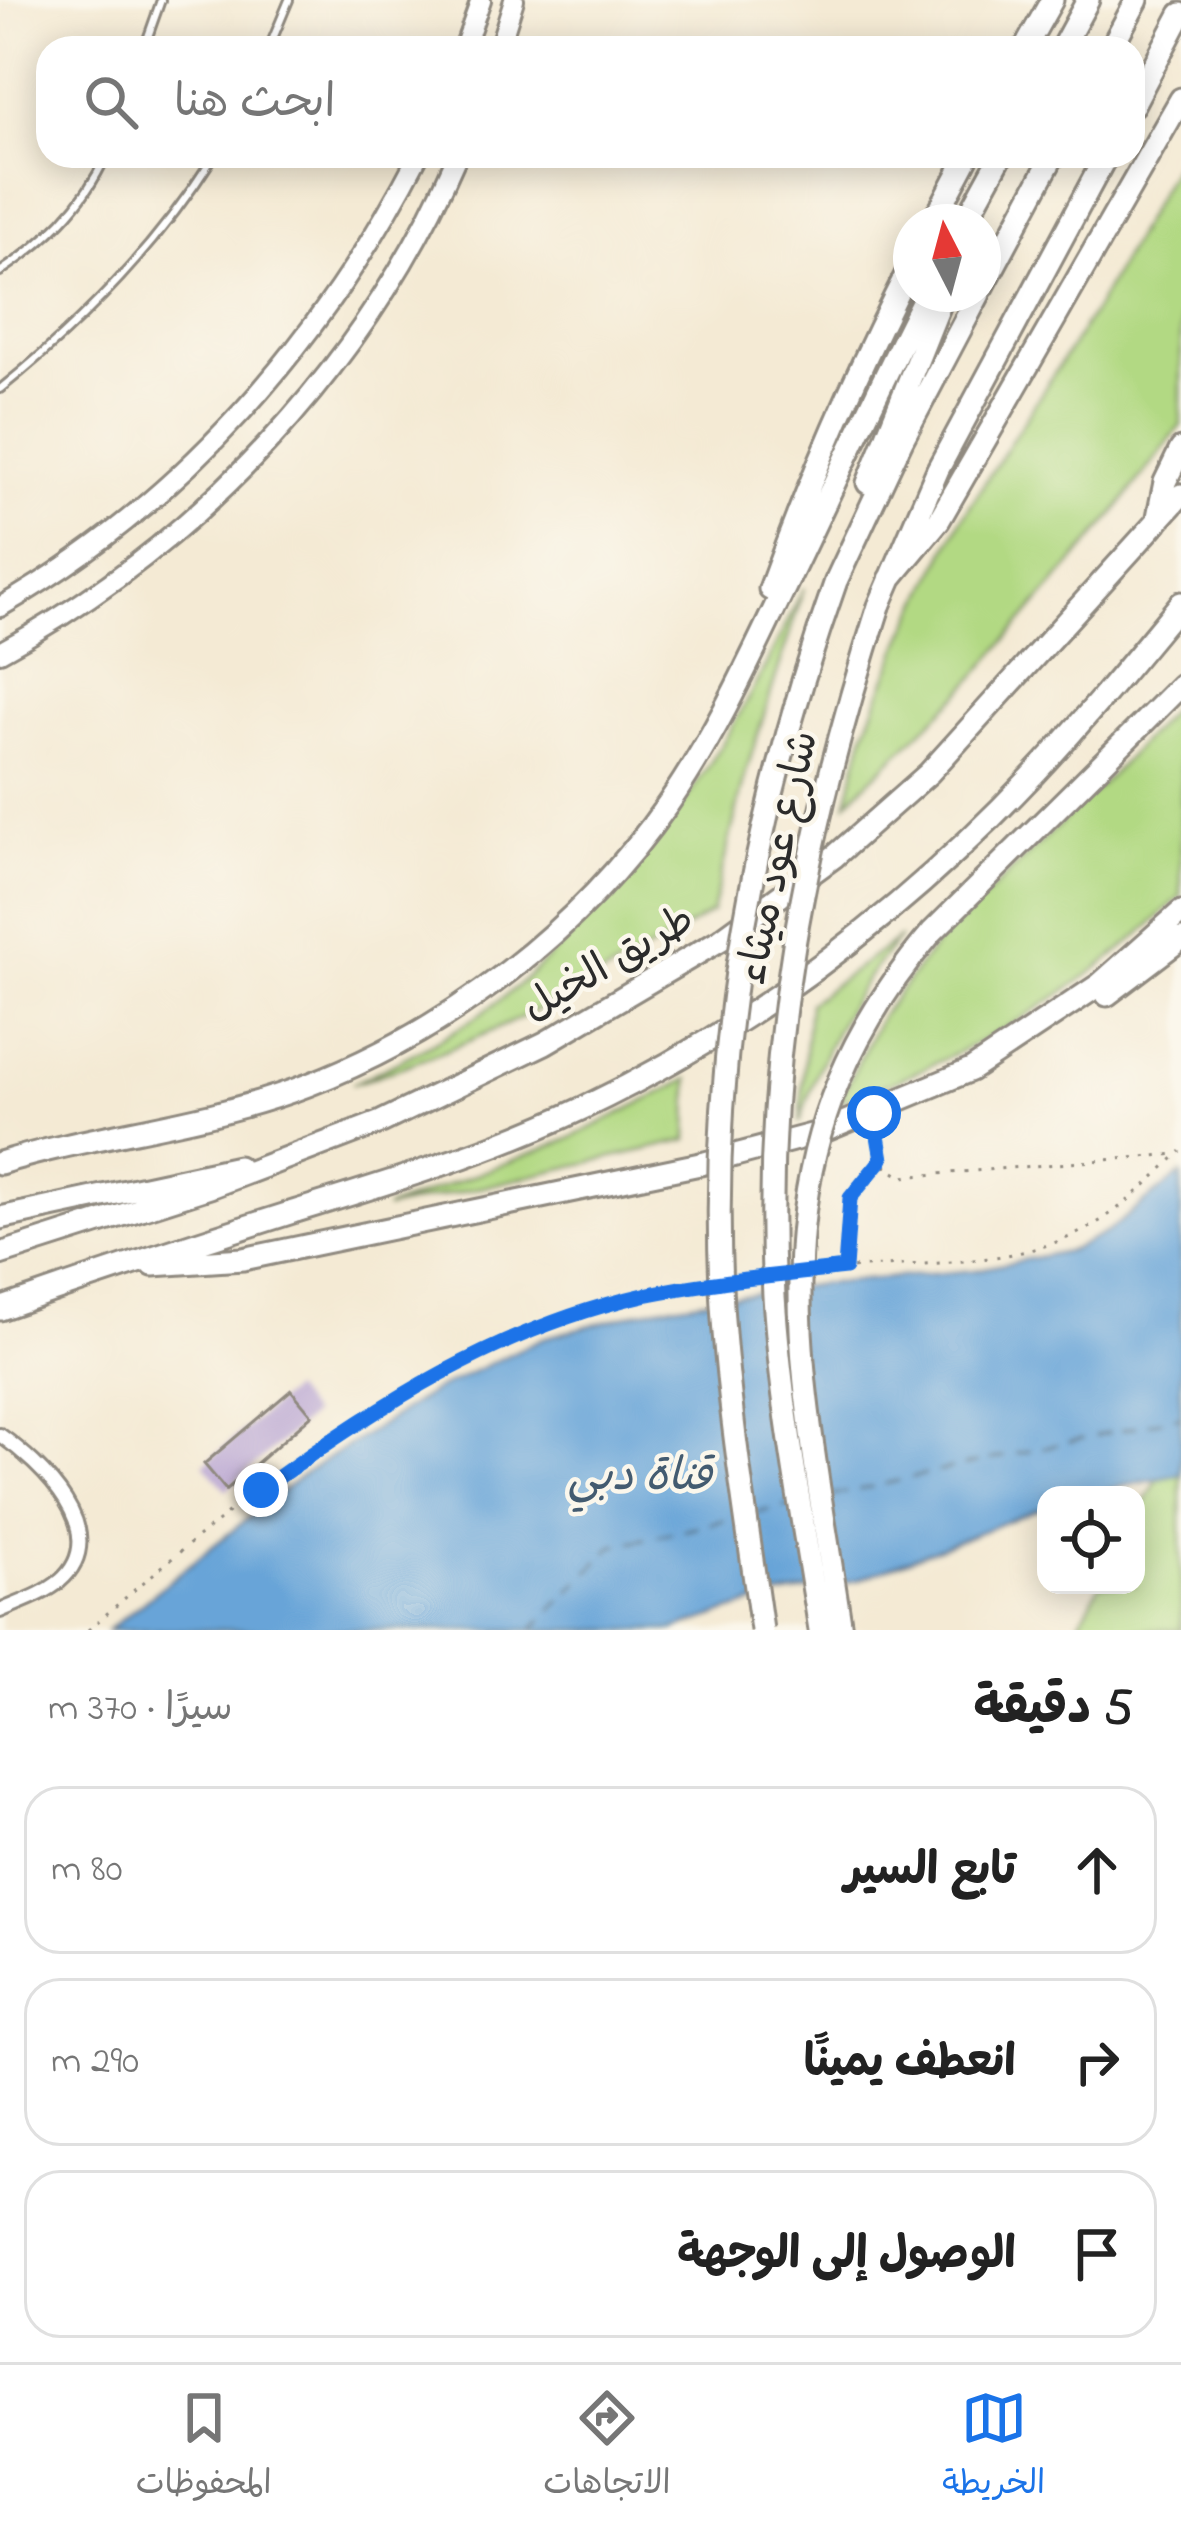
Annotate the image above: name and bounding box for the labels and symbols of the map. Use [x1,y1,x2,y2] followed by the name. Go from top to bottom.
[893,204,1001,312] north arrow
[723,725,836,990] street label: شارع عود ميثاء
[512,891,707,1039] street label: طريق الخيل
[847,1086,901,1140] route start
[568,1445,716,1513] water label: قناة دبي
[234,1463,288,1517] route end

